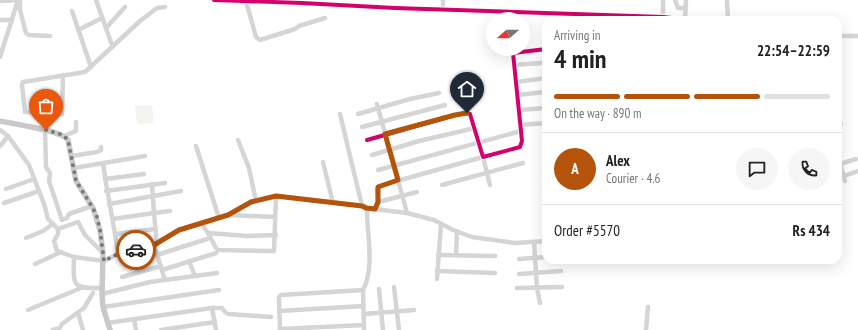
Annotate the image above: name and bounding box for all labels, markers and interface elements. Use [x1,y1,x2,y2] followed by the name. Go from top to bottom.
[486,12,530,56] north arrow
[486,12,530,56] map controls
[554,27,601,44] text: Arriving in
[757,41,830,60] text: 22:54–22:59
[554,42,607,75] text: 4 min
[450,72,484,113] pin
[456,78,478,100] icon: home
[29,89,63,130] pin
[35,95,57,117] icon: bag
[554,105,641,122] text: On the way · 890 m
[736,148,778,190] button: chat
[788,148,830,190] button: phone
[606,151,630,170] text: Alex
[571,159,579,178] text: A
[606,170,660,187] text: Courier · 4.6
[554,221,620,240] text: Order #5570
[793,221,830,240] text: Rs 434
[116,230,156,270] courier
[125,239,147,261] icon: car

